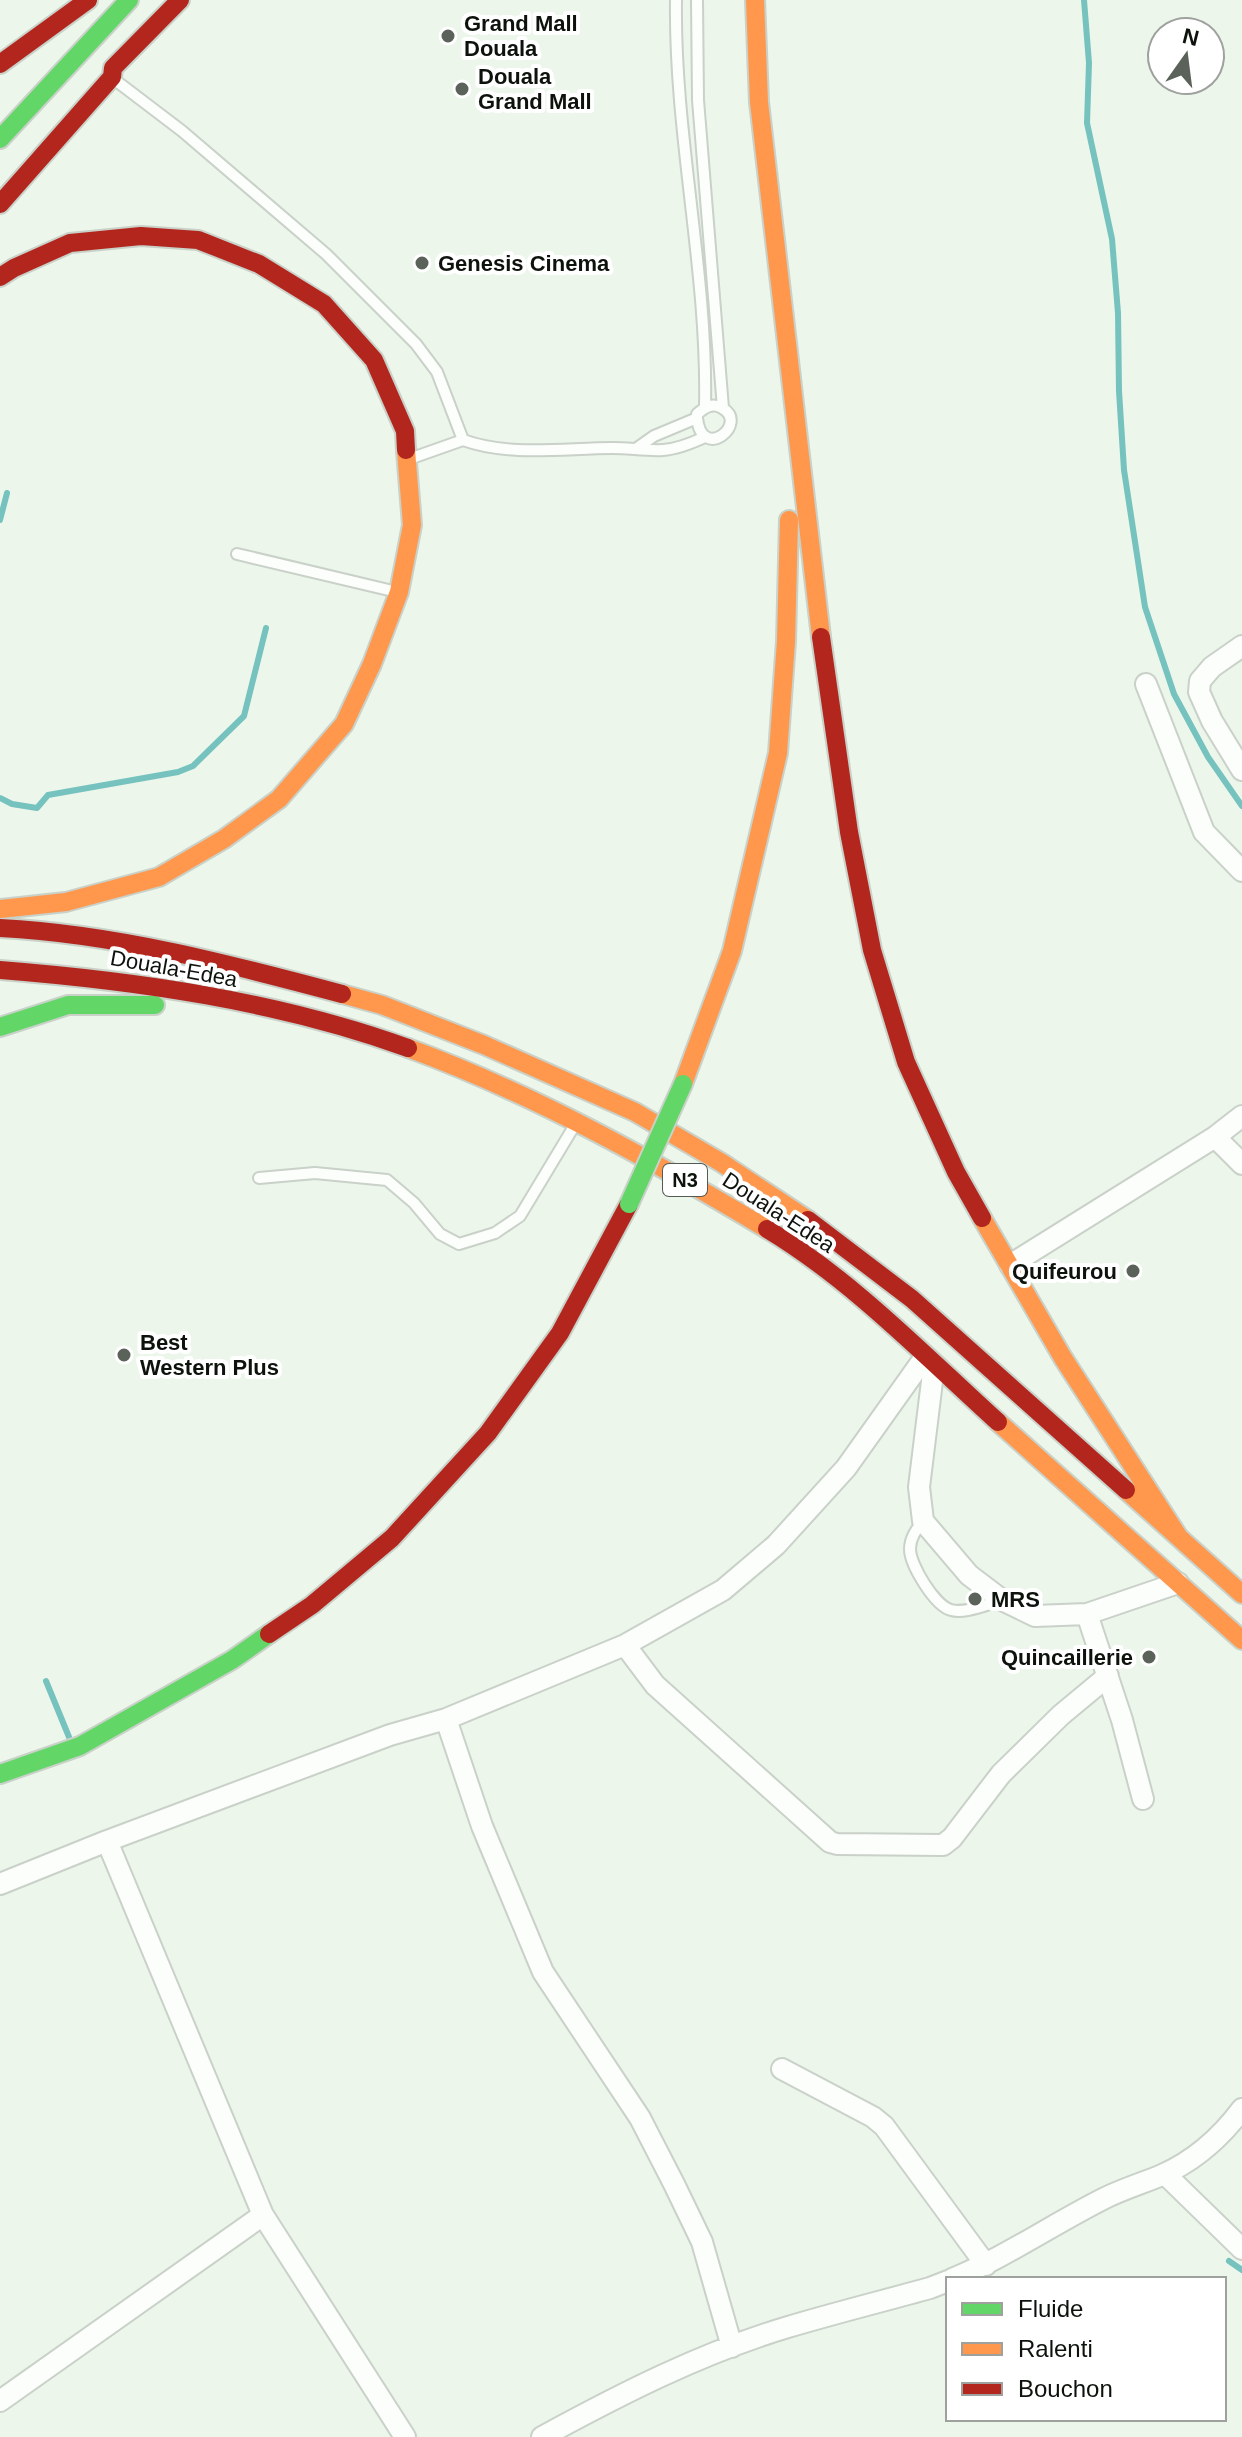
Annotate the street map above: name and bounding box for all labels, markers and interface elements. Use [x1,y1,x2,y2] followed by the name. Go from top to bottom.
[464,11,578,61] place label: Grand Mall Douala
[1146,16,1226,96] north arrow
[1180,23,1201,51] text: N
[439,27,457,45] marker: Grand Mall Douala
[478,64,592,114] place label: Douala Grand Mall
[453,80,471,98] marker: Douala Grand Mall
[438,251,610,276] place label: Genesis Cinema
[413,254,431,272] marker: Genesis Cinema
[108,945,240,992] street label: Douala-Edea
[663,1164,707,1196] road number: N3
[718,1167,840,1258] street label: Douala-Edea
[1012,1259,1117,1284] place label: Quifeurou
[1124,1262,1142,1280] marker: Quifeurou
[140,1330,279,1380] place label: Best Western Plus
[115,1346,133,1364] marker: Best Western Plus
[991,1587,1040,1612] place label: MRS
[966,1590,984,1608] marker: MRS
[1001,1645,1133,1670] place label: Quincaillerie
[1140,1648,1158,1666] marker: Quincaillerie
[946,2277,1226,2421] legend
[1018,2295,1083,2322] text: Fluide
[1018,2335,1093,2362] text: Ralenti
[1018,2375,1113,2402] text: Bouchon

